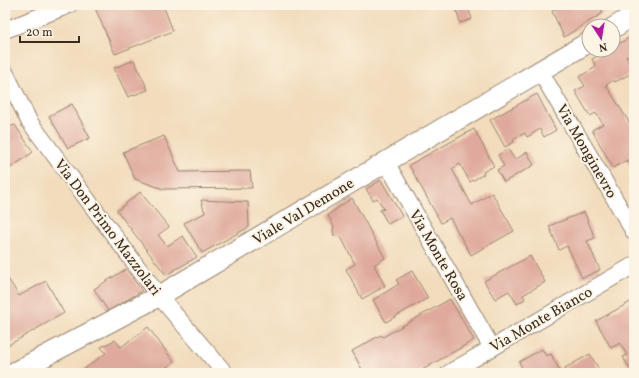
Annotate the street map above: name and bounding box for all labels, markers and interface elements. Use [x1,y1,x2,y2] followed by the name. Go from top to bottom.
[20,18,79,44] scale bar
[581,18,621,58] north arrow
[26,25,53,41] text: 20 m
[597,38,608,54] text: N
[550,101,621,203] street label: Via Monginevro
[48,155,165,301] street label: Via Don Primo Mazzolari
[249,174,358,251] street label: Viale Val Demone
[403,206,472,305] street label: Via Monte Rosa
[487,282,597,358] street label: Via Monte Bianco

